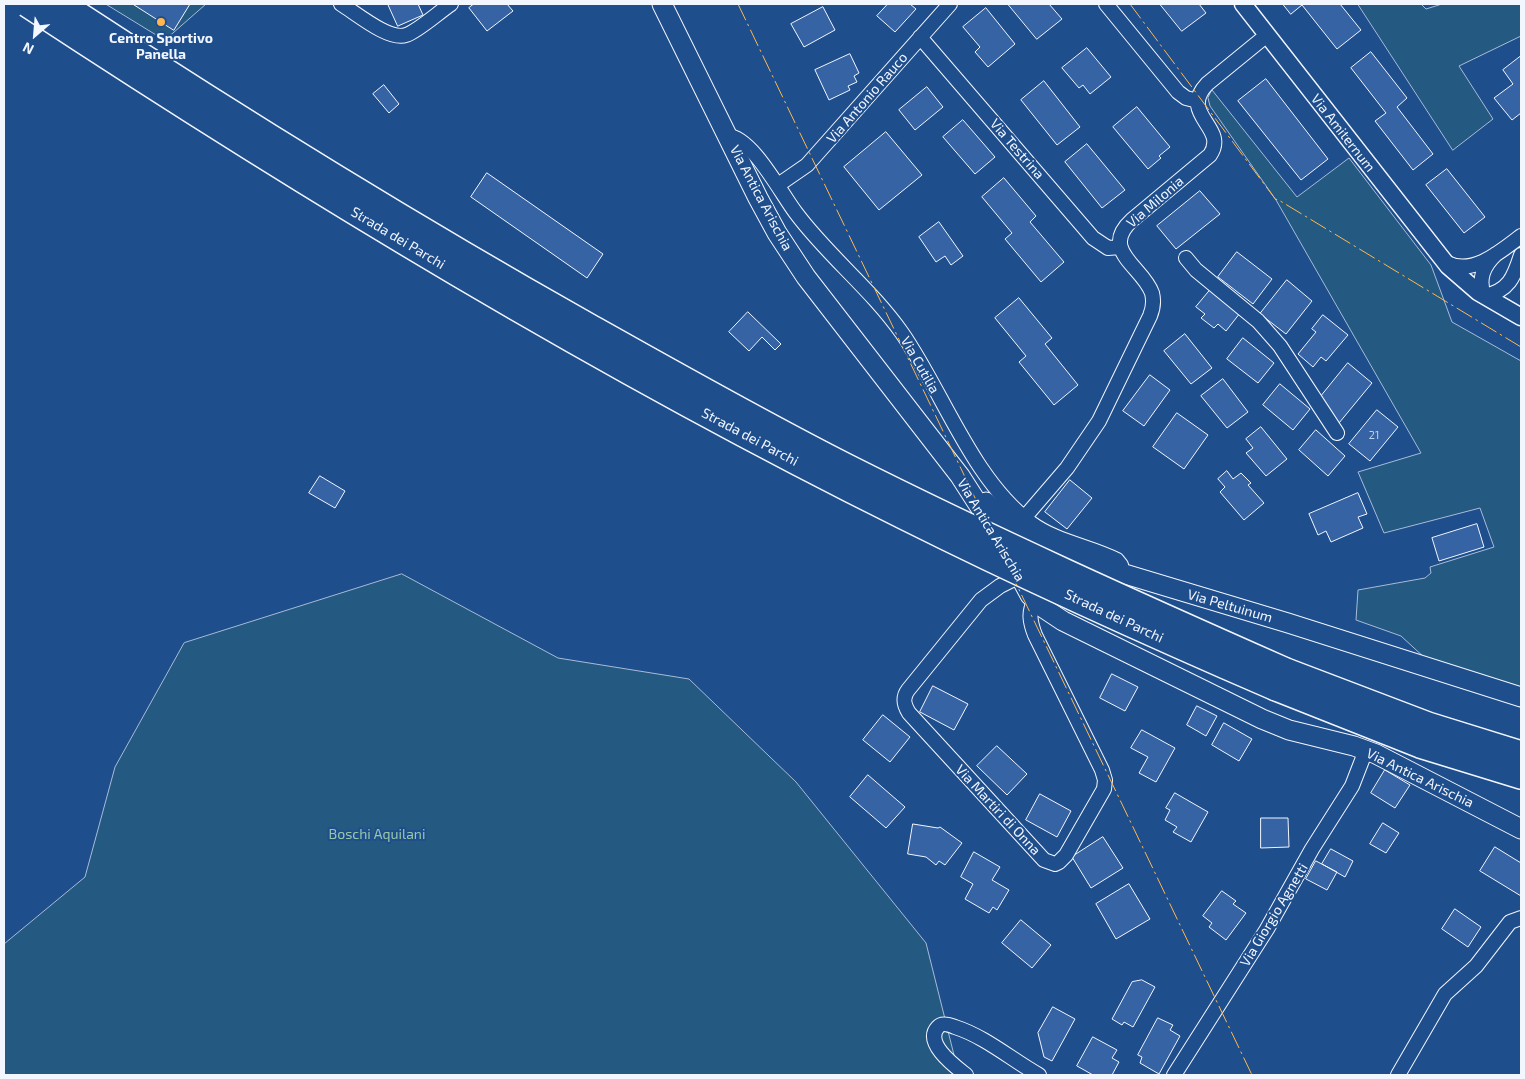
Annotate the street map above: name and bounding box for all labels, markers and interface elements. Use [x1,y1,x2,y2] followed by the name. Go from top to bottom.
[10,10,60,60] north arrow
[155,16,167,28] marker: Centro Sportivo Panella
[109,30,213,62] place label: Centro Sportivo Panella
[20,39,36,59] text: N
[823,49,911,147] street label: Via Antonio Rauco
[1307,91,1379,175] street label: Via Amiternum
[986,115,1048,183] street label: Via Testrina
[726,142,796,254] street label: Via Antica Arischia
[1123,173,1187,231] street label: Via Milonia
[348,203,448,273] street label: Strada dei Parchi
[897,334,943,396] street label: Via Cutilia
[699,404,801,470] street label: Strada dei Parchi
[1369,428,1379,442] house number: 21
[954,475,1028,585] street label: Via Antica Arischia
[1062,586,1166,646] street label: Strada dei Parchi
[1186,586,1274,626] street label: Via Peltuinum
[1364,745,1476,811] street label: Via Antica Arischia
[952,761,1044,859] street label: Via Martiri di Onna
[329,826,425,842] park label: Boschi Aquilani
[1237,860,1311,970] street label: Via Giorgio Agnetti

